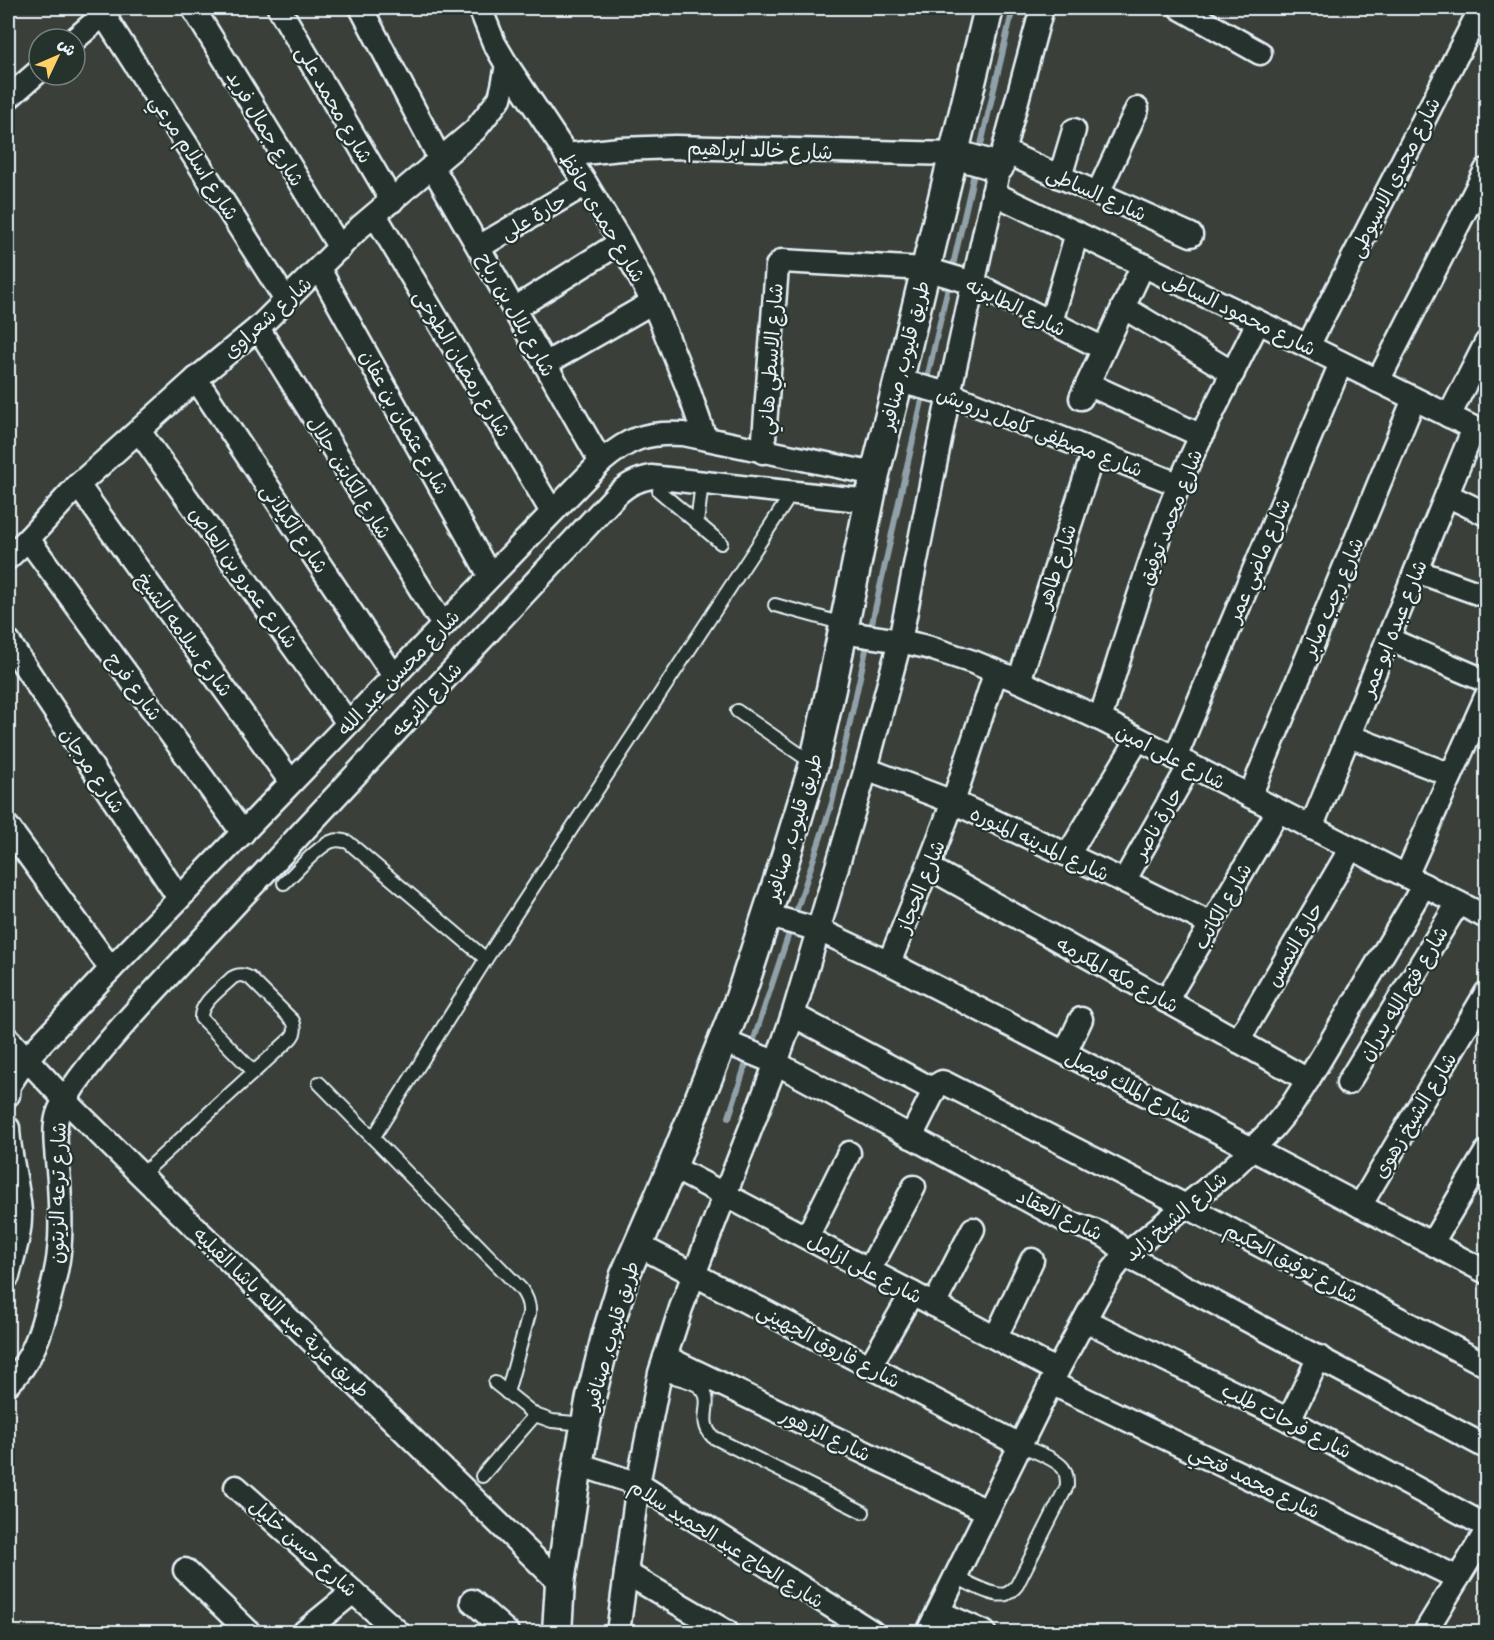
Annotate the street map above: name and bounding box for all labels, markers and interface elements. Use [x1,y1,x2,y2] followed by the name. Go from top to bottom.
[27,27,87,87] north arrow
[54,33,82,61] text: ش
[290,40,380,168] street label: شارع محمد على
[220,65,311,192] street label: شارع جمال فريد
[140,89,246,228] street label: شارع اسلام مرعي
[1342,92,1448,263] street label: شارع مجدي الاسيوطى
[687,133,833,167] street label: شارع خالد ابراهيم
[553,147,652,288] street label: شارع حمدى حافظ
[1043,159,1151,228] street label: شارع الساطى
[495,186,571,246] street label: حارة على
[471,247,562,382] street label: شارع بلال بن رباح
[1159,264,1321,363] street label: شارع محمود الساطى
[217,270,318,365] street label: شارع شعراوى
[961,270,1071,343] street label: شارع الطابونه
[872,277,936,434] street label: طريق قليوب, صنافير
[751,282,794,436] street label: شارع الاسطي هاني
[407,284,518,442] street label: شارع رمضان الطوخى
[353,345,456,500] street label: شارع عثمان بن عفان
[933,379,1147,484] street label: شارع مصطفى كامل درويش
[301,410,399,544] street label: شارع الكابتن جلال
[1132,445,1209,589] street label: شارع محمد توفيق
[254,478,335,579] street label: شارع الكيلانى
[1219,494,1301,630] street label: شارع ماضي عمر
[182,501,305,654] street label: شارع عمرو بن العاص
[1029,520,1083,614] street label: شارع طاهر
[1294,533,1370,663] street label: شارع رجب صابر
[1352,555,1434,703] street label: شارع عبده ابو عمر
[130,566,239,702] street label: شارع سلامه الشيخ
[331,603,466,742] street label: شارع محسن عبد الله
[100,646,169,726] street label: شارع فرج
[384,656,468,743] street label: شارع الترعه
[1111,717,1230,796] street label: شارع على امين
[53,722,132,819] street label: شارع مرجان
[757,750,828,906] street label: طريق قليوب, صنافير
[1125,782,1188,866] street label: حارة ناصر
[966,799,1114,888] street label: شارع المدينه المنوره
[888,836,952,938] street label: شارع الحجاز
[1186,858,1259,955] street label: شارع الكاتب
[1259,897,1329,991] street label: حارة النمس
[1352,920,1455,1066] street label: شارع فتح الله بدران
[1052,929,1184,1020] street label: شارع مكه المكرمه
[1060,1042,1197,1130] street label: شارع الملك فيصل
[1366,1047,1463,1184] street label: شارع الشيخ زهوى
[42,1122,73,1264] street label: شارع ترعه الزيتون
[1118,1165,1233,1268] street label: شارع الشيخ زايد
[1012,1182,1108,1247] street label: شارع العقاد
[1220,1215,1363,1310] street label: شارع توفيق الحكيم
[188,1220,376,1404] street label: طريق عزبة عبد الله باشا القبليه
[802,1226,927,1311] street label: شارع على ازامل
[576,1258,645,1414] street label: طريق قليوب, صنافير
[752,1296,905,1395] street label: شارع فاروق الجهينى
[1217,1376,1357,1465] street label: شارع فرحات طلب
[775,1400,876,1468] street label: شارع الزهور
[1183,1438,1325,1529] street label: شارع محمد فتحي
[624,1472,829,1616] street label: شارع الحاج عبد الحميد سلام
[244,1491,364,1603] street label: شارع حسن خليل

